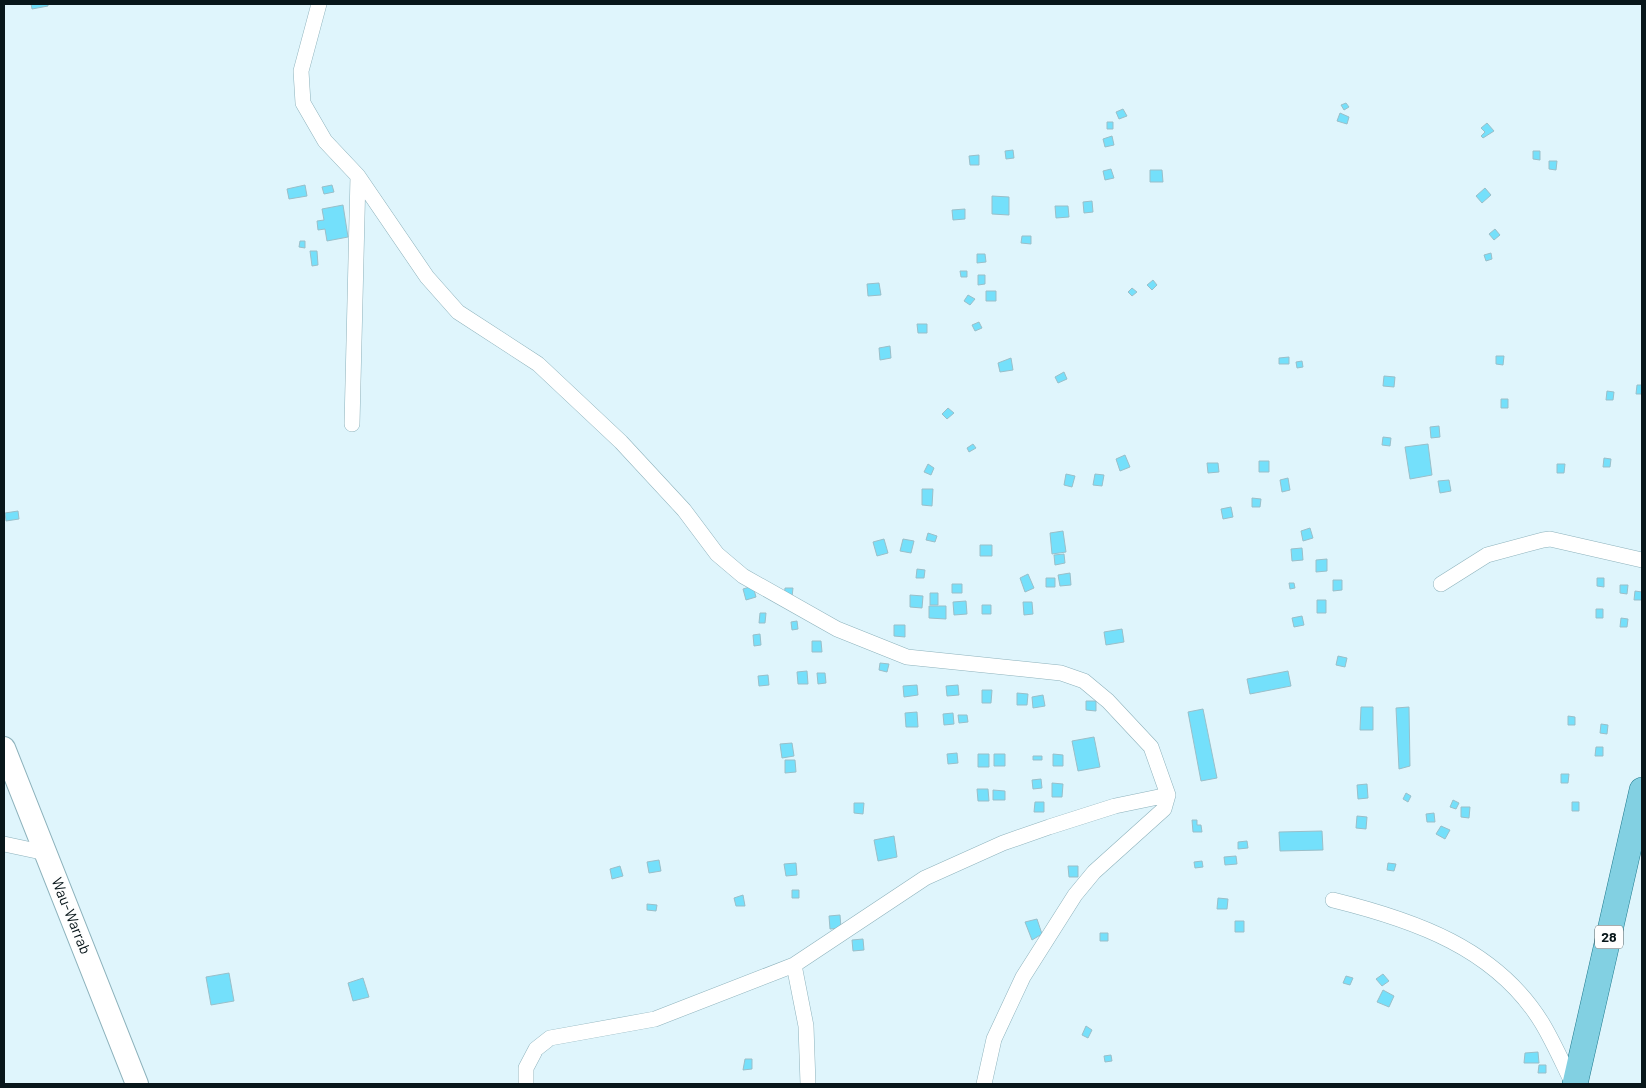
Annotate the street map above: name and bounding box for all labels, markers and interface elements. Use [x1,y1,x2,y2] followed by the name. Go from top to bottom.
[48,875,95,957] street label: Wau-Warrab
[1595,926,1623,949] road number: 28

